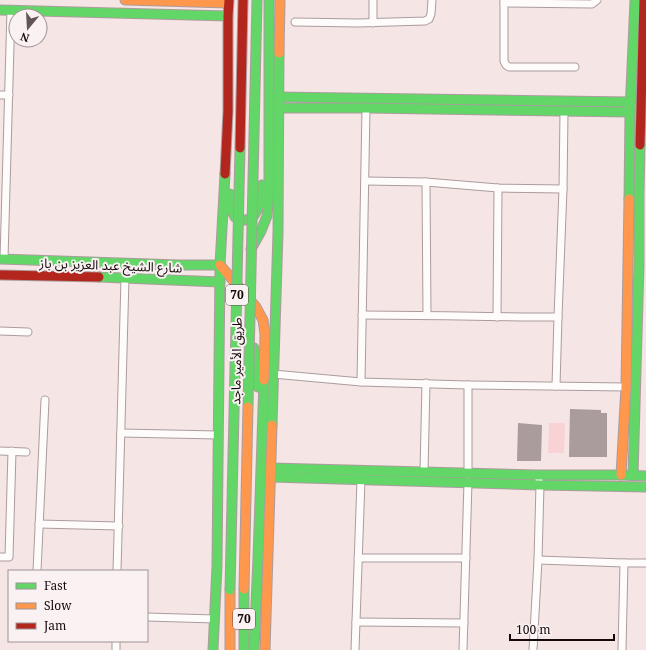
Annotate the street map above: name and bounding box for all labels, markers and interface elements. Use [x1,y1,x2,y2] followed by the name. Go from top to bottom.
[8,8,48,48] north arrow
[18,29,31,46] text: N
[38,253,183,278] street label: شارع الشيخ عبد العزيز بن باز
[226,285,248,305] road number: 70
[226,317,246,405] street label: طريق الأمير ماجد
[8,570,148,642] legend
[44,577,67,594] text: Fast
[44,597,72,614] text: Slow
[233,609,255,629] road number: 70
[510,616,614,642] scale bar
[43,617,66,634] text: Jam
[516,621,551,638] text: 100 m

